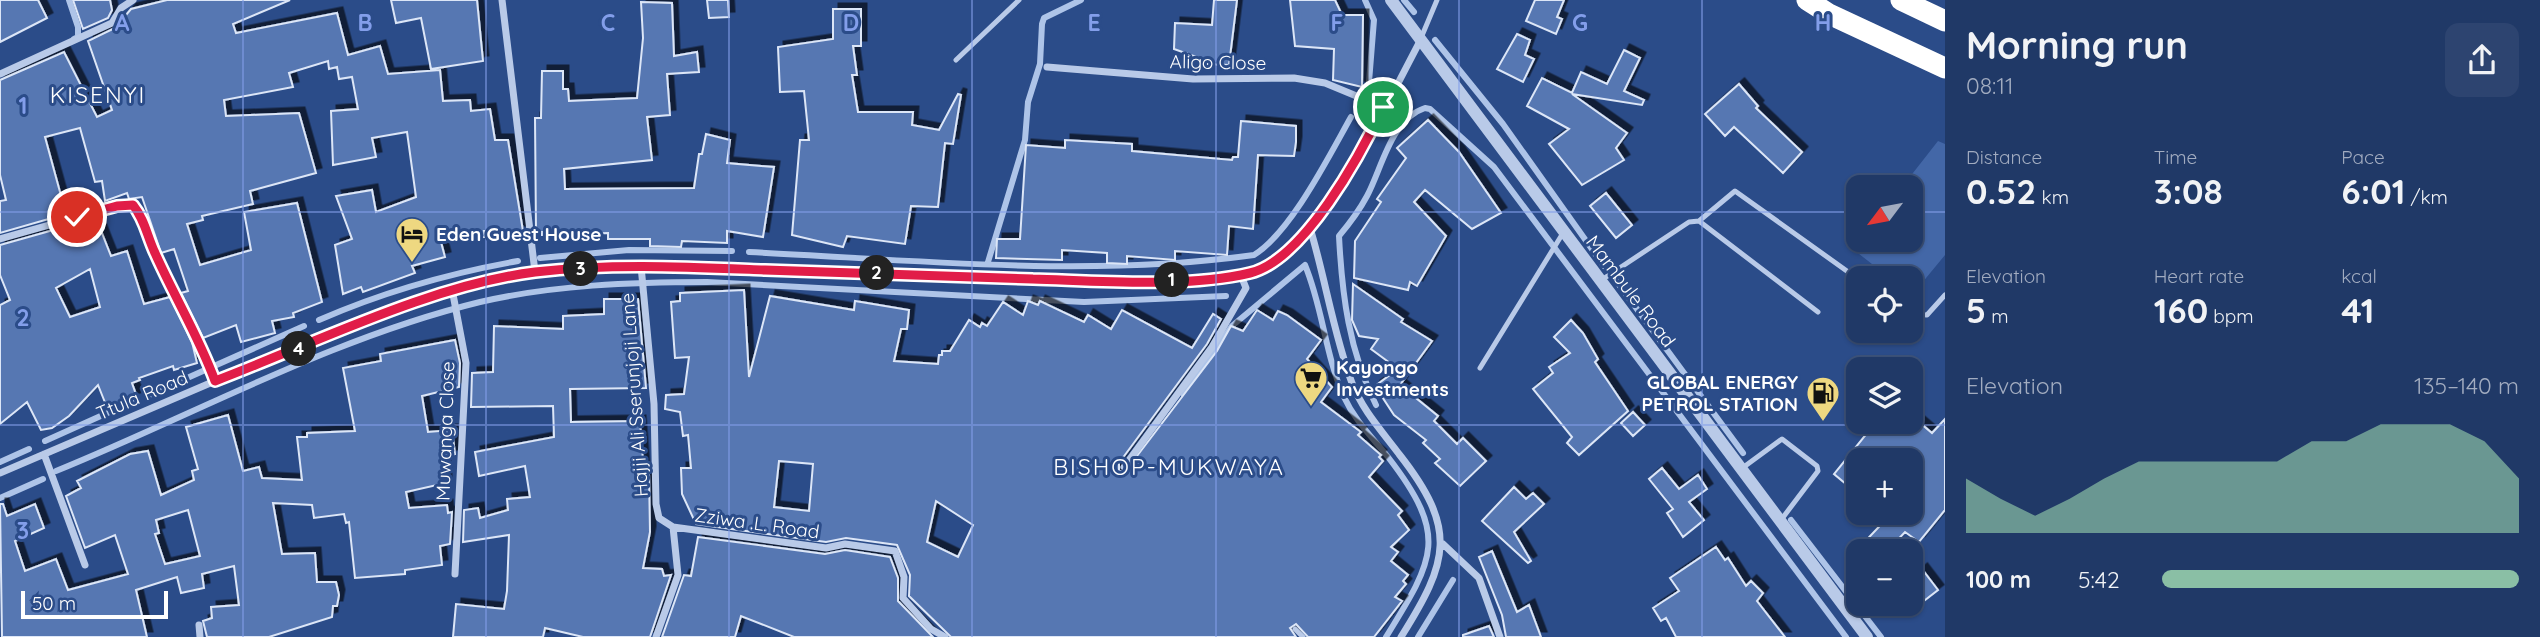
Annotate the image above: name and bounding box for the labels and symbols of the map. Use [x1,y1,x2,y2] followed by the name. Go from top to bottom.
[115,8,130,37] text: A
[357,8,373,37] text: B
[601,8,615,37] text: C
[843,8,859,37] text: D
[1087,8,1101,37] text: E
[1331,8,1343,37] text: F
[1572,8,1588,37] text: G
[1815,8,1831,37] text: H
[1170,49,1266,75] street label: Aligo Close
[1353,77,1413,137] pin
[50,80,146,109] district label: KISENYI
[19,91,27,120] text: 1
[1846,175,1923,252] north arrow
[47,187,107,247] pin
[393,215,431,264] hotel icon: Eden Guest House
[436,222,601,246] place label: Eden Guest House
[1581,230,1681,352] street label: Mambule Road
[564,252,598,286] pin: 3
[860,256,894,290] pin: 2
[1154,262,1190,298] pin: 1
[615,292,653,498] street label: Hajji Ali Sserunjoji Lane
[16,303,30,332] text: 2
[282,332,316,366] pin: 4
[1336,355,1449,401] place label: Kayongo Investments
[1292,359,1330,408] supermarket icon: Kayongo Investments
[431,361,459,501] street label: Muwanga Close
[93,365,191,425] street label: Ttula Road
[1642,370,1799,416] place label: GLOBAL ENERGY PETROL STATION
[1804,374,1842,423] fuel station icon: GLOBAL ENERGY PETROL STATION
[1053,452,1285,481] district label: BISHOP-MUKWAYA
[693,502,821,544] street label: Zziwa .L. Road
[17,516,29,545] text: 3
[21,588,168,620] scale bar

